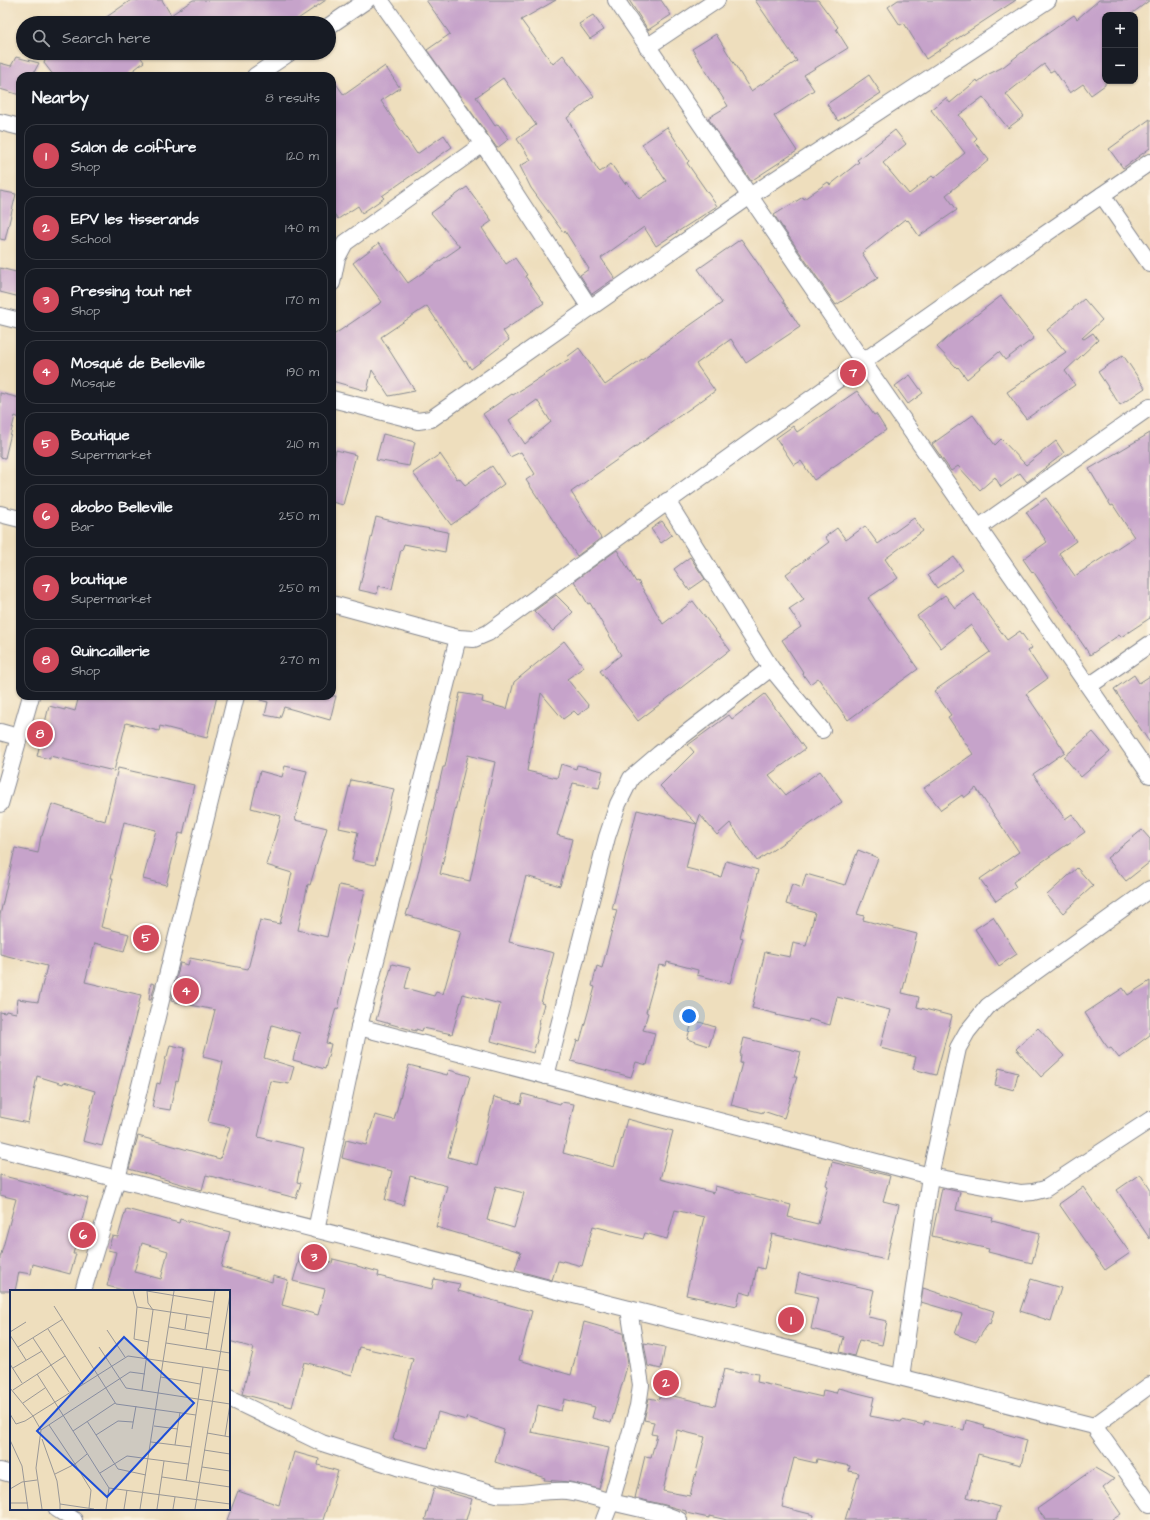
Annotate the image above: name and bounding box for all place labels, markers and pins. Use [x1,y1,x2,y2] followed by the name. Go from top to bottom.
[840,358,866,388] pin: 7
[27,719,53,749] pin: 8
[133,923,159,953] pin: 5
[173,976,199,1006] pin: 4
[70,1220,96,1250] pin: 6
[301,1242,327,1272] pin: 3
[778,1305,804,1335] pin: 1
[653,1368,679,1398] pin: 2

